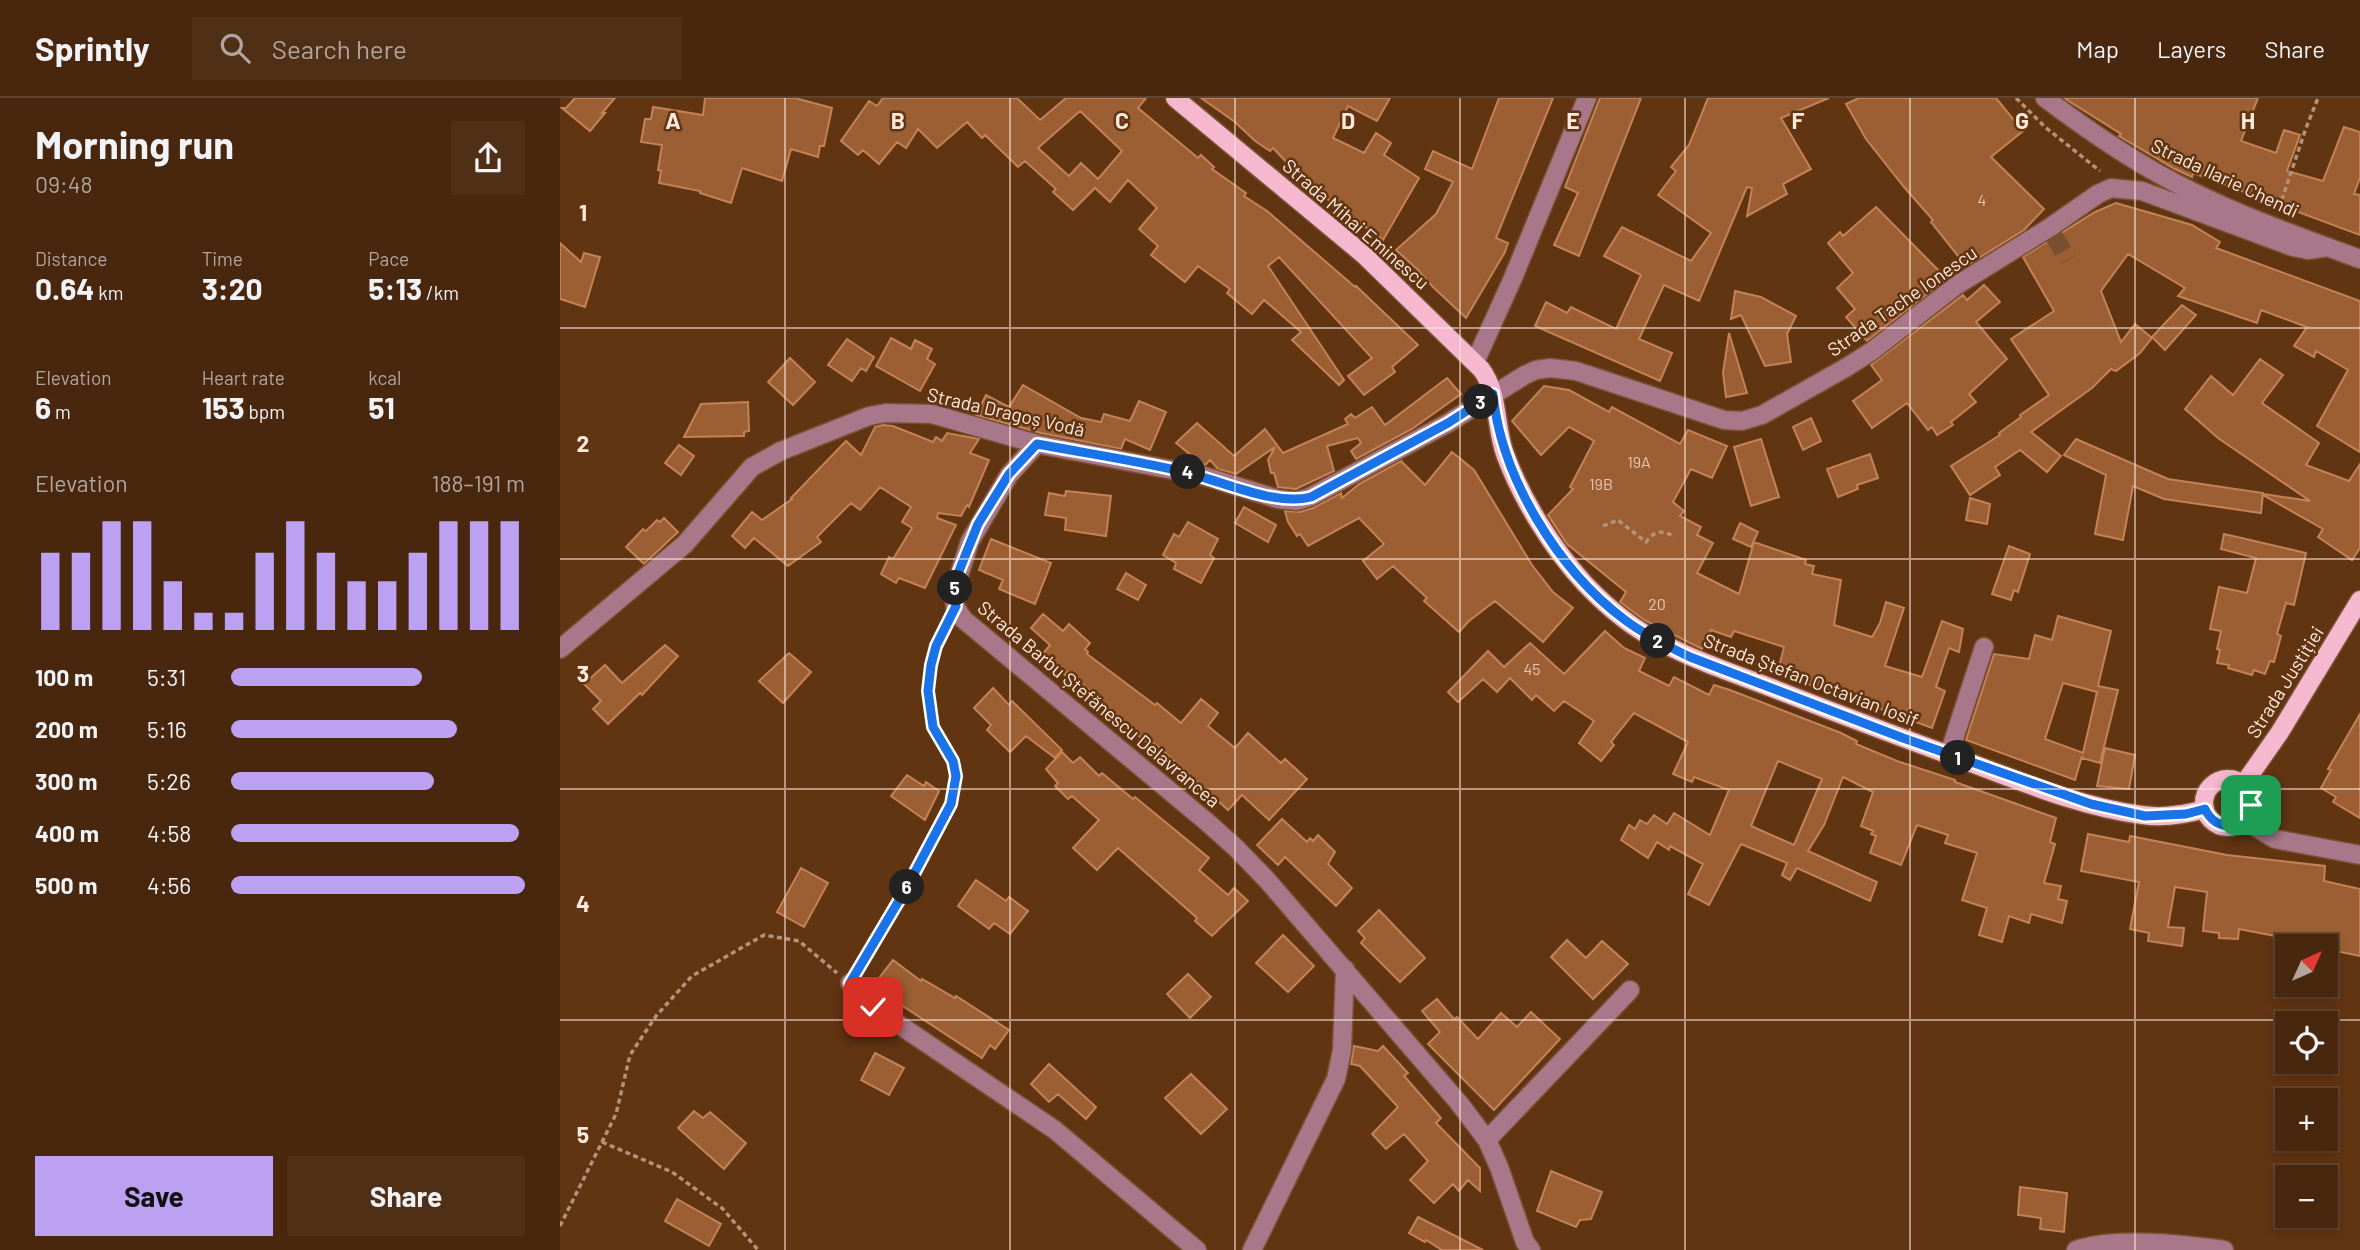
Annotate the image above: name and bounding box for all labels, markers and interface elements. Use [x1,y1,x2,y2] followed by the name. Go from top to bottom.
[192,17,682,80] search box
[35,28,150,68] text: Sprintly
[216,29,254,67] icon: search
[272,33,407,64] text: Search here
[2076,34,2119,63] text: Map
[2157,34,2226,63] text: Layers
[2264,34,2325,63] text: Share
[665,106,681,134] text: A
[891,106,905,134] text: B
[1115,106,1129,134] text: C
[1341,106,1355,134] text: D
[1566,106,1580,134] text: E
[1792,106,1805,134] text: F
[2015,106,2029,134] text: G
[2241,106,2255,134] text: H
[35,121,234,167] text: Morning run
[451,121,525,195] button: share
[2148,133,2303,222] street label: Strada Ilarie Chendi
[1278,154,1434,294] street label: Strada Mihai Eminescu
[35,170,92,198] text: 09:48
[1978,190,1986,209] house number: 4
[579,198,587,226] text: 1
[1823,240,1981,361] street label: Strada Tache Ionescu
[35,247,107,270] text: Distance
[202,247,243,270] text: Time
[368,247,409,270] text: Pace
[35,270,94,306] text: 0.64
[202,270,263,306] text: 3:20
[368,270,422,306] text: 5:13
[94,281,124,304] text: km
[422,281,459,304] text: /km
[35,366,112,389] text: Elevation
[202,366,285,389] text: Heart rate
[368,366,401,389] text: kcal
[925,382,1087,441] street label: Strada Dragoș Vodă
[1464,384,1499,420] pin: 3
[35,389,51,425] text: 6
[202,389,245,425] text: 153
[368,389,395,425] text: 51
[1475,390,1486,413] text: 3
[51,400,71,423] text: m
[245,400,285,423] text: bpm
[577,429,589,457] text: 2
[1627,452,1651,471] house number: 19A
[1170,454,1206,490] pin: 4
[1182,460,1193,483] text: 4
[35,469,128,497] text: Elevation
[431,469,525,497] text: 188–191 m
[1589,474,1613,493] house number: 19B
[938,570,972,606] pin: 5
[949,576,960,599] text: 5
[1648,594,1666,613] house number: 20
[973,595,1225,812] street label: Strada Barbu Ștefănescu Delavrancea
[2241,622,2328,742] street label: Strada Justiției
[1640,624,1676,658] pin: 2
[1701,628,1922,731] street label: Strada Ștefan Octavian Iosif
[1652,629,1663,652] text: 2
[577,659,589,687] text: 3
[1523,659,1541,678] house number: 45
[35,663,93,691] text: 100 m
[147,663,186,691] text: 5:31
[35,715,98,743] text: 200 m
[147,715,187,743] text: 5:16
[1940,740,1976,776] pin: 1
[1954,746,1961,769] text: 1
[35,767,97,795] text: 300 m
[147,767,191,795] text: 5:26
[2221,775,2281,835] pin
[2232,786,2270,824] icon: arrive
[35,819,99,847] text: 400 m
[147,819,191,847] text: 4:58
[890,870,924,904] pin: 6
[35,871,97,899] text: 500 m
[147,871,191,899] text: 4:56
[901,875,912,898] text: 6
[576,889,590,917] text: 4
[2275,934,2338,998] north arrow
[2275,934,2338,1228] map controls
[843,977,903,1037] pin
[854,988,892,1026] icon: check
[2275,1011,2338,1074] button: locate
[2275,1088,2338,1151] button: +
[577,1120,589,1148] text: 5
[35,1156,273,1236] button: Save
[287,1156,525,1236] button: Share
[2275,1165,2338,1228] button: −

